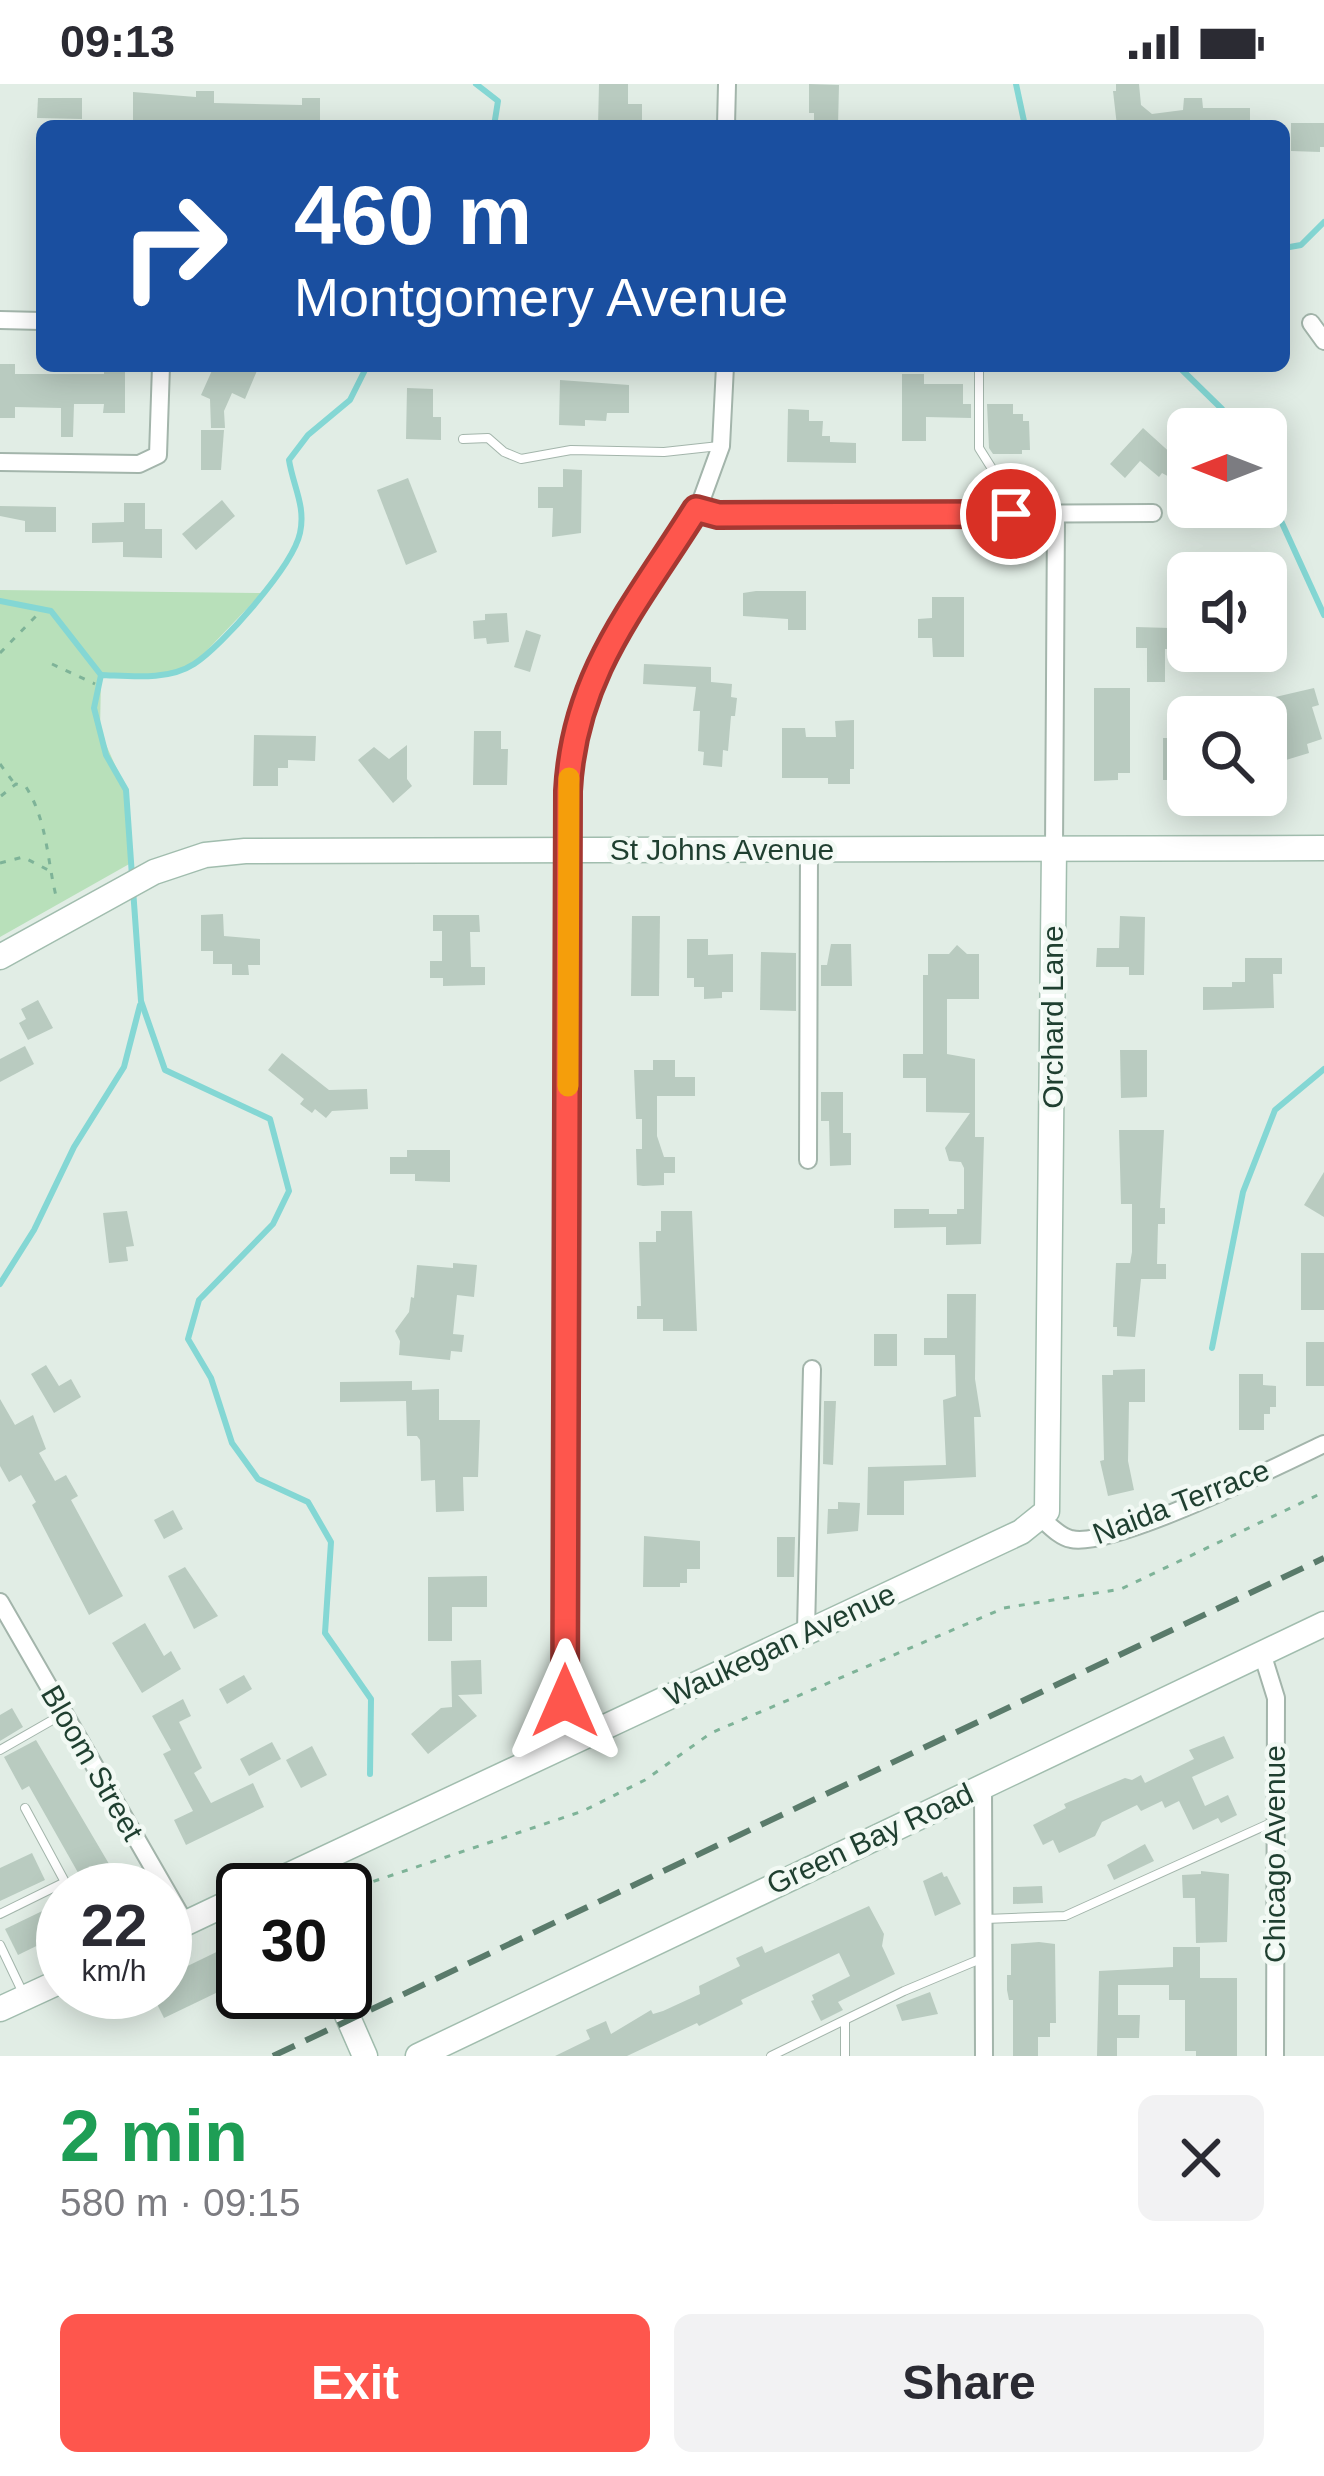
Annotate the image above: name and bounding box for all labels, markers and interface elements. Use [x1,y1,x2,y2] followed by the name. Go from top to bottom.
[60,16,175,67] text: 09:13
[96,168,252,324] icon: right
[294,168,532,262] text: 460 m
[294,267,788,327] text: Montgomery Avenue
[1167,408,1287,528] north arrow
[1167,408,1287,816] map controls
[960,463,1062,565] pin
[978,481,1044,547] icon: arrive
[1167,552,1287,672] button: sound
[1167,696,1287,816] button: search
[610,833,834,866] street label: St Johns Avenue
[1036,925,1069,1109] street label: Orchard Lane
[1088,1453,1274,1550] street label: Naida Terrace
[659,1577,900,1712] street label: Waukegan Avenue
[502,1638,628,1764] position arrow
[35,1679,150,1847] street label: Bloom Street
[1258,1745,1291,1963] street label: Chicago Avenue
[762,1776,978,1901] street label: Green Bay Road
[216,1863,372,2019] speed limit sign: 30
[81,1892,147,1959] text: 22
[81,1954,147,1987] text: km/h
[1138,2095,1264,2221] button: close
[60,2096,248,2176] text: 2 min
[60,2181,301,2224] text: 580 m · 09:15
[60,2314,650,2452] button: Exit
[674,2314,1264,2452] button: Share

